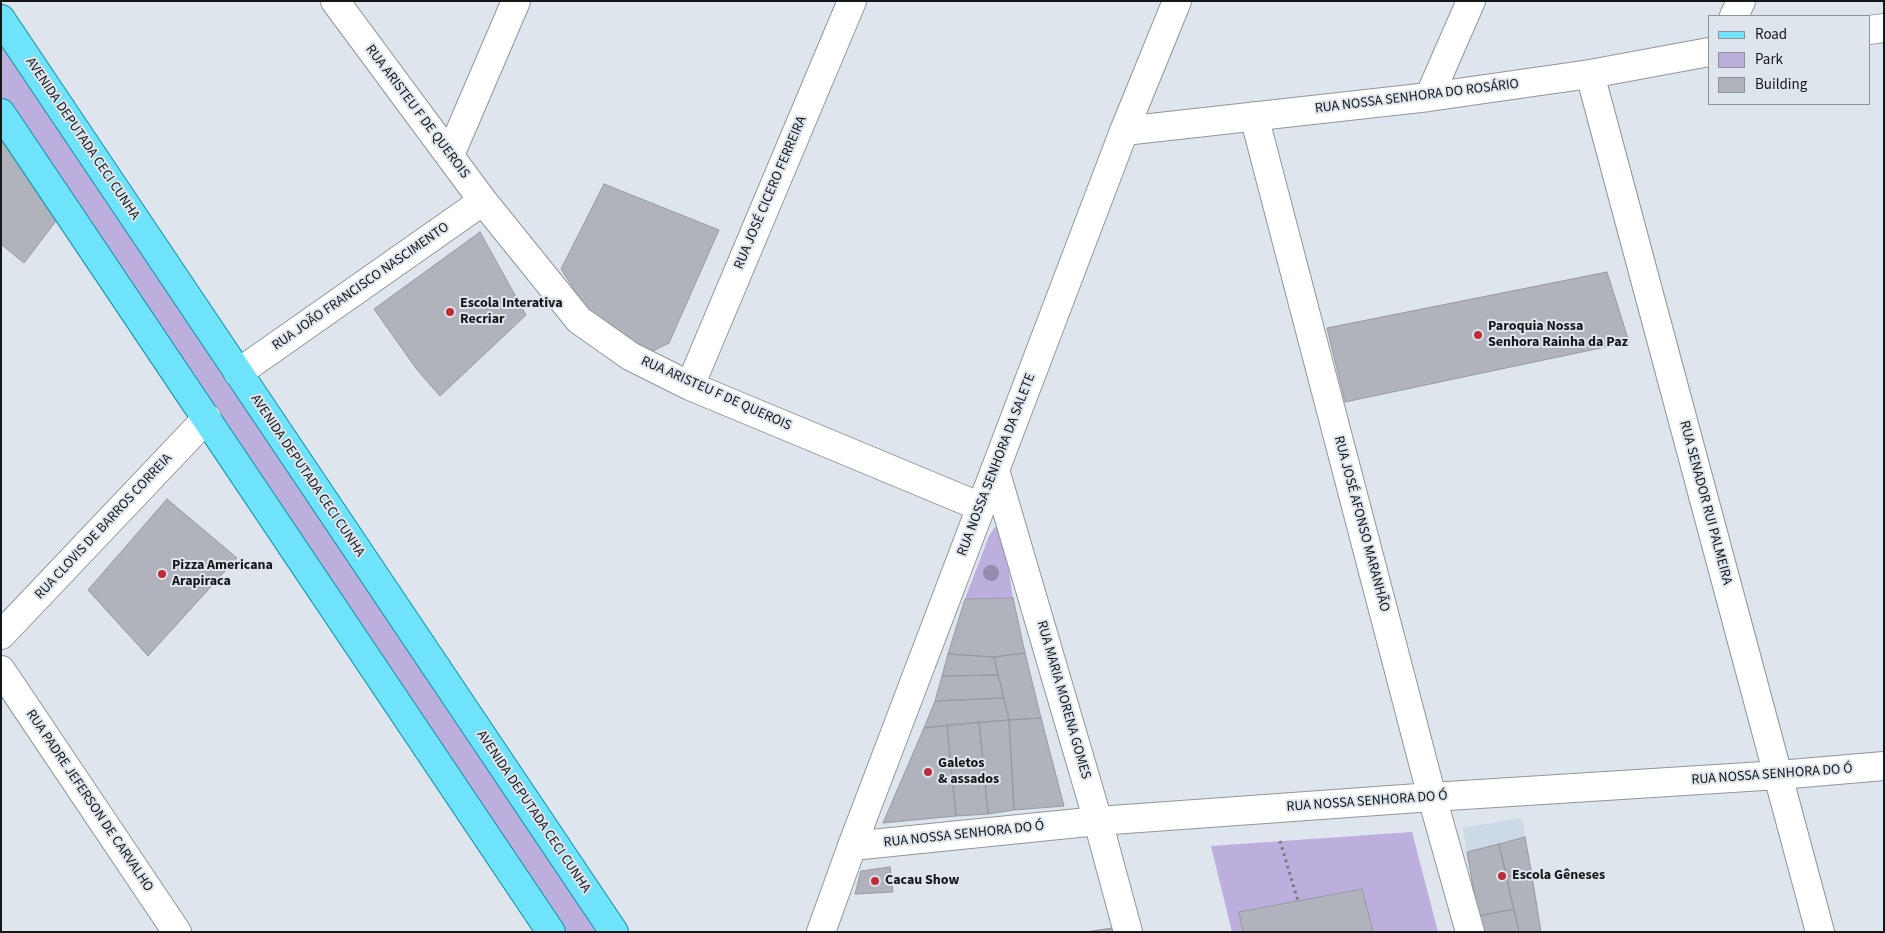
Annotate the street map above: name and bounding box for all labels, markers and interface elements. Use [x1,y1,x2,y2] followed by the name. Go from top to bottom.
[1708,15,1870,105] legend
[1755,24,1787,45] text: Road
[361,42,473,182] street label: RUA ARISTEU F DE QUEROIS
[1755,49,1783,70] text: Park
[21,55,143,223] street label: AVENIDA DEPUTADA CECI CUNHA
[1755,74,1807,95] text: Building
[1314,76,1520,118] street label: RUA NOSSA SENHORA DO ROSÁRIO
[731,114,811,272] street label: RUA JOSÉ CICERO FERREIRA
[269,219,453,355] street label: RUA JOÃO FRANCISCO NASCIMENTO
[460,296,563,328] place label: Escola Interativa Recriar
[444,306,456,318] marker: Escola Interativa Recriar
[1488,319,1628,352] place label: Paroquia Nossa Senhora Rainha da Paz
[1472,329,1484,341] marker: Paroquia Nossa Senhora Rainha da Paz
[638,353,794,435] street label: RUA ARISTEU F DE QUEROIS
[954,371,1040,559] street label: RUA NOSSA SENHORA DA SALETE
[246,392,368,560] street label: AVENIDA DEPUTADA CECI CUNHA
[1675,419,1735,587] street label: RUA SENADOR RUI PALMEIRA
[1329,434,1393,614] street label: RUA JOSÉ AFONSO MARANHÃO
[32,450,176,604] street label: RUA CLOVIS DE BARROS CORREIA
[172,558,273,590] place label: Pizza Americana Arapiraca
[156,568,168,580] marker: Pizza Americana Arapiraca
[1032,619,1094,781] street label: RUA MARIA MORENA GOMES
[22,707,156,895] street label: RUA PADRE JEFERSON DE CARVALHO
[472,728,594,896] street label: AVENIDA DEPUTADA CECI CUNHA
[938,756,999,789] place label: Galetos & assados
[1691,761,1853,789] street label: RUA NOSSA SENHORA DO Ó
[922,766,934,778] marker: Galetos & assados
[1286,788,1448,816] street label: RUA NOSSA SENHORA DO Ó
[883,818,1045,852] street label: RUA NOSSA SENHORA DO Ó
[1512,868,1605,884] place label: Escola Gêneses
[1496,870,1508,882] marker: Escola Gêneses
[885,873,959,889] place label: Cacau Show
[869,875,881,887] marker: Cacau Show

